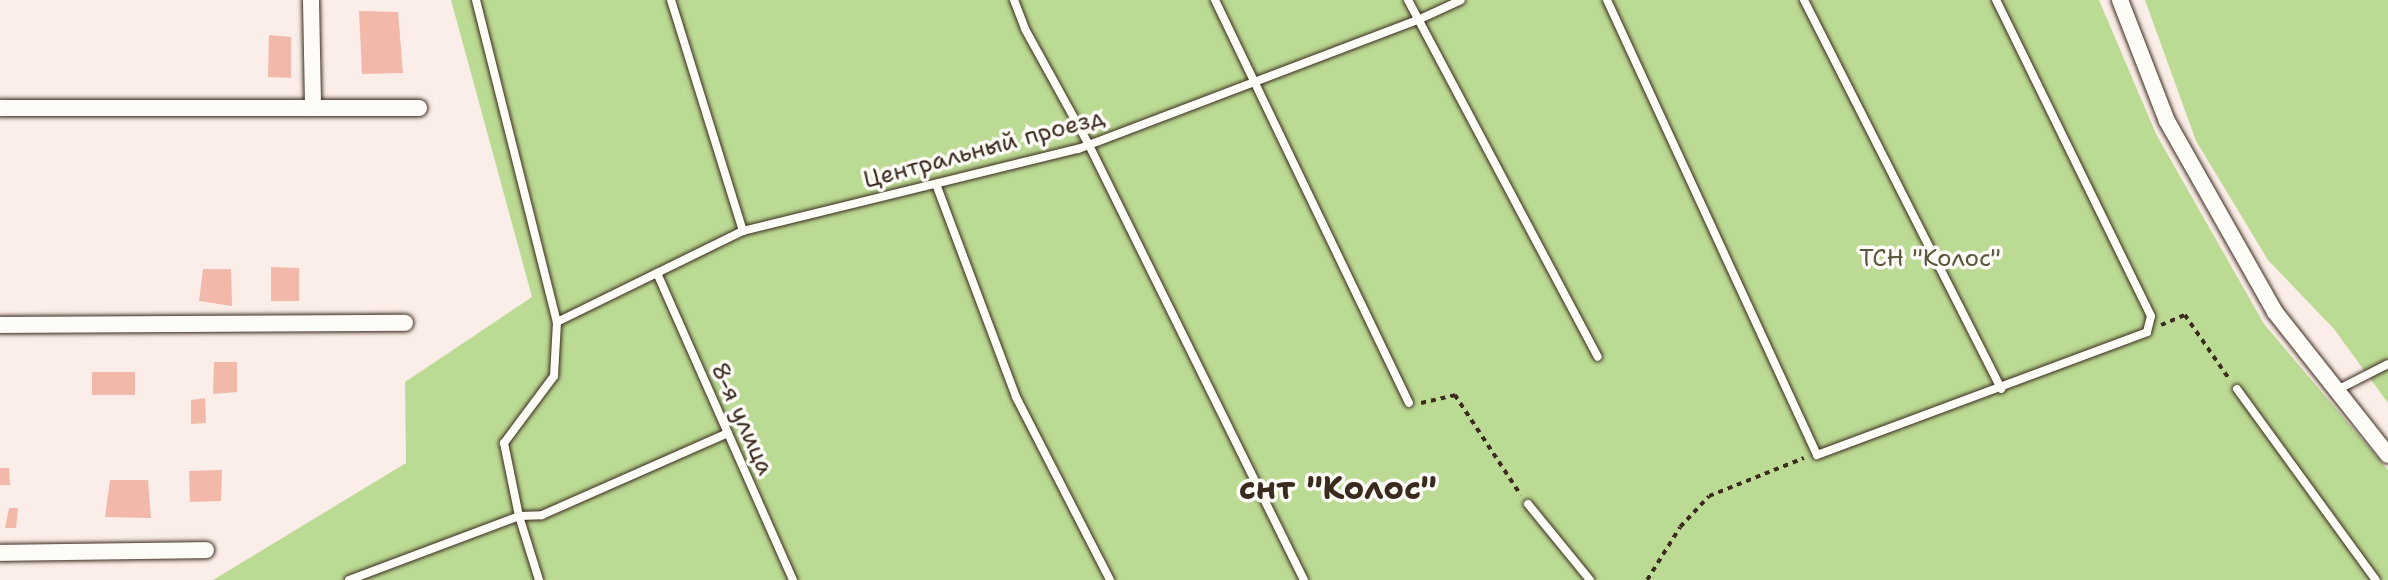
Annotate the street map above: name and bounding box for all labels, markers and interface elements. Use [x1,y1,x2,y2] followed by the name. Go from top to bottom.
[860,103,1108,195] street label: Центральный проезд
[1859,245,2001,273] park label: ТСН "Колос"
[704,358,780,480] street label: 8-я улица
[1239,469,1437,507] district label: снт "Колос"

